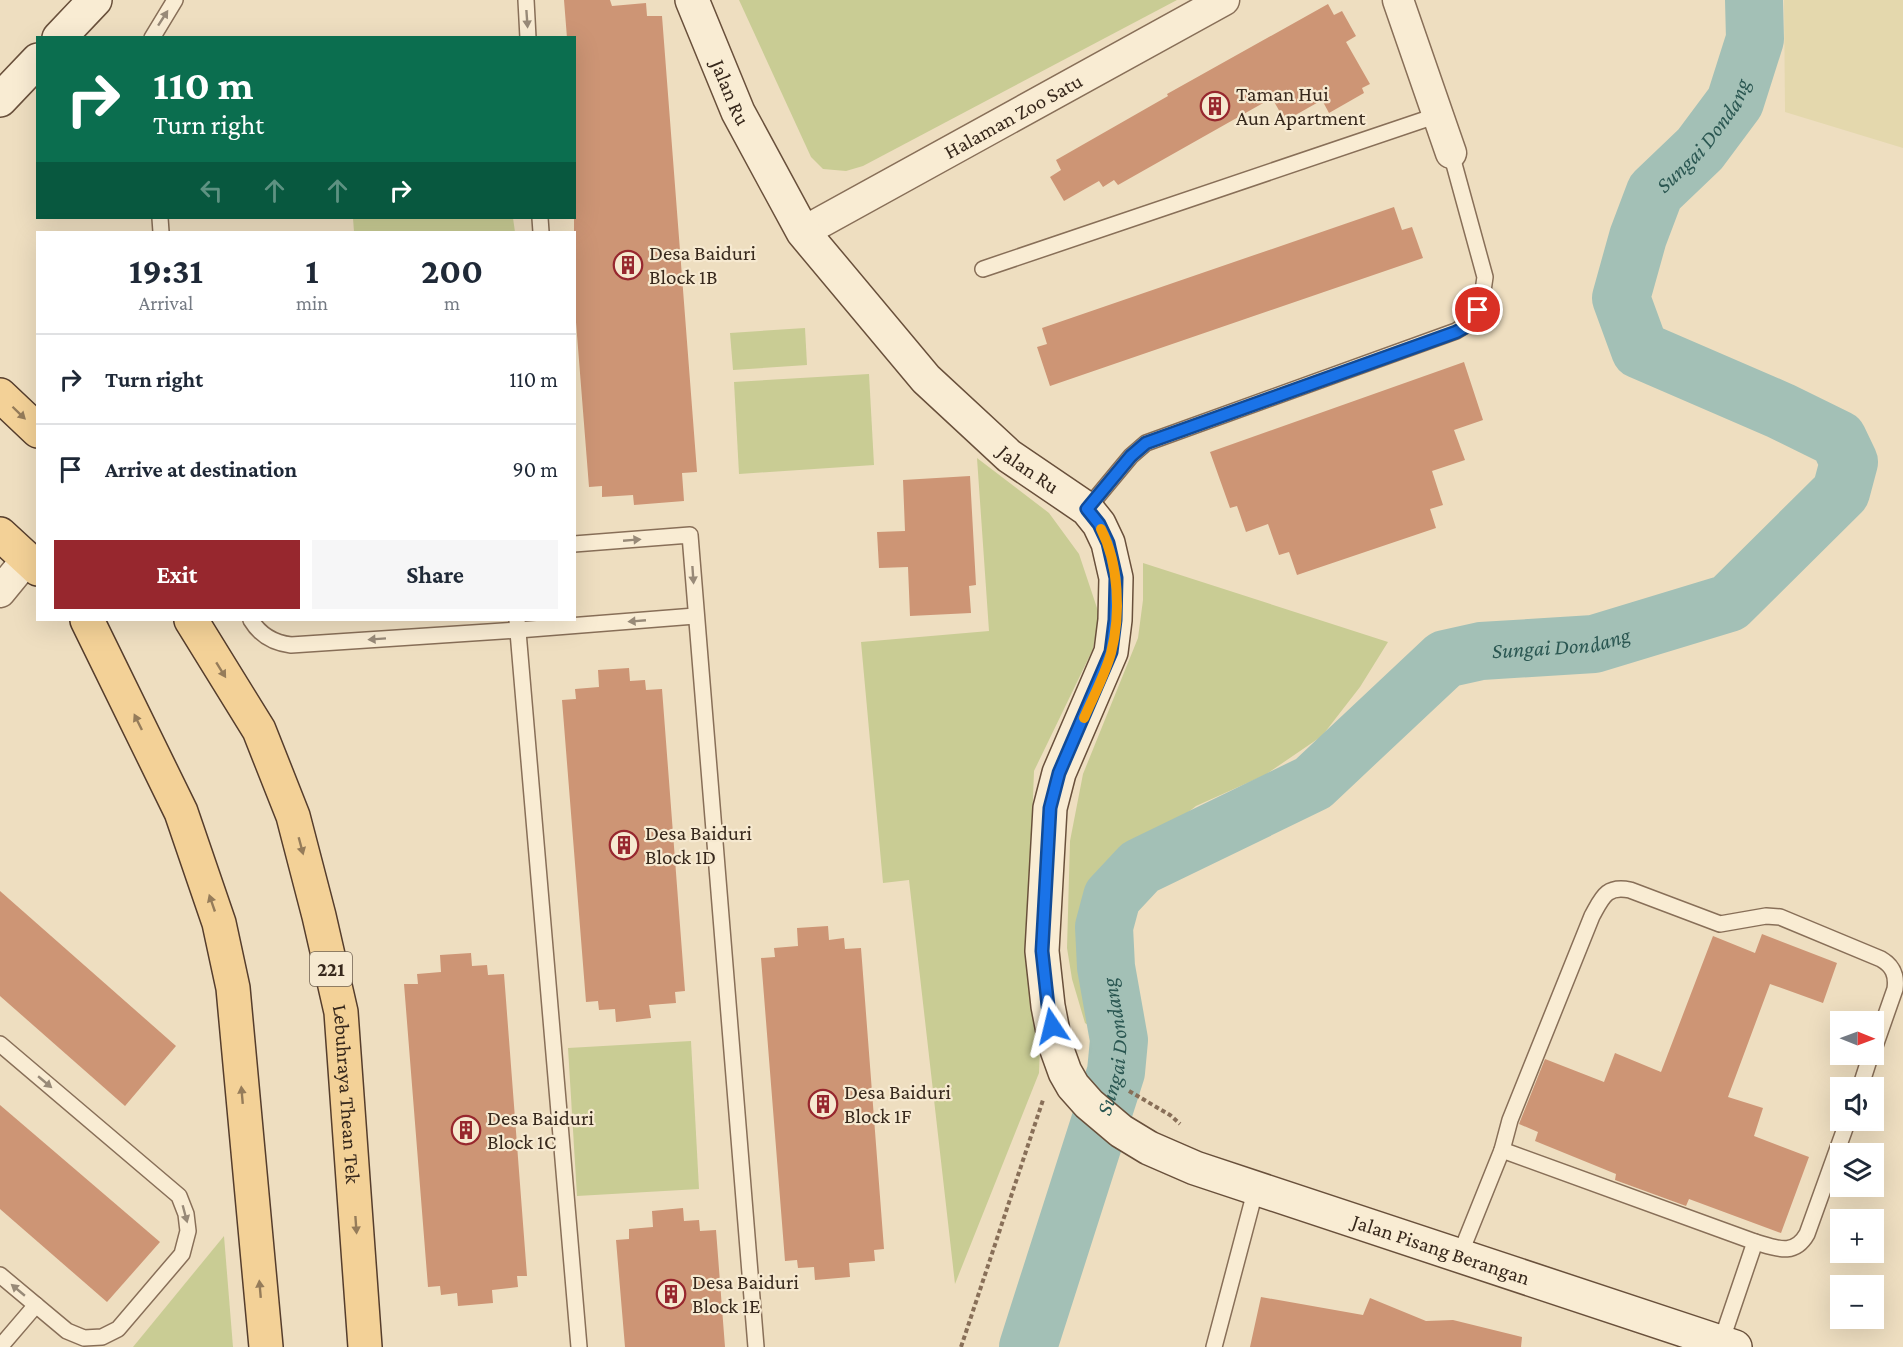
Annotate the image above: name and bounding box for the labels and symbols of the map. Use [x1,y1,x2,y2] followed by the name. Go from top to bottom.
[522,9,532,28] one-way arrow
[157,10,168,27] one-way arrow
[705,54,755,130] street label: Jalan Ru
[940,68,1086,164] street label: Halaman Zoo Satu
[1650,74,1755,197] water label: Sungai Dondang
[1236,82,1367,130] place label: Taman Hui Aun Apartment
[1199,90,1231,122] building icon: Taman Hui Aun Apartment
[649,241,756,289] place label: Desa Baiduri Block 1B
[612,249,644,281] building icon: Desa Baiduri Block 1B
[1452,284,1503,335] pin
[11,406,25,420] one-way arrow
[991,438,1064,499] street label: Jalan Ru
[623,535,642,544] one-way arrow
[688,566,697,585] one-way arrow
[628,616,647,625] one-way arrow
[1491,621,1634,663] water label: Sungai Dondang
[368,635,387,644] one-way arrow
[216,661,227,678] one-way arrow
[134,714,143,731] one-way arrow
[645,821,752,869] place label: Desa Baiduri Block 1D
[608,829,640,861] building icon: Desa Baiduri Block 1D
[296,837,306,855] one-way arrow
[206,894,216,912] one-way arrow
[310,952,352,986] road number: 221
[1091,975,1132,1118] water label: Sungai Dondang
[1020,994,1084,1058] position arrow
[328,1002,365,1185] street label: Lebuhraya Thean Tek
[1830,1011,1884,1065] north arrow
[37,1076,53,1089] one-way arrow
[844,1080,951,1128] place label: Desa Baiduri Block 1F
[237,1085,247,1104] one-way arrow
[807,1088,839,1120] building icon: Desa Baiduri Block 1F
[487,1106,594,1154] place label: Desa Baiduri Block 1C
[450,1114,482,1146] building icon: Desa Baiduri Block 1C
[181,1205,190,1223] one-way arrow
[1347,1208,1533,1290] street label: Jalan Pisang Berangan
[351,1216,361,1235] one-way arrow
[692,1270,799,1318] place label: Desa Baiduri Block 1E
[655,1278,687,1310] building icon: Desa Baiduri Block 1E
[255,1279,265,1298] one-way arrow
[10,1284,25,1296] one-way arrow

